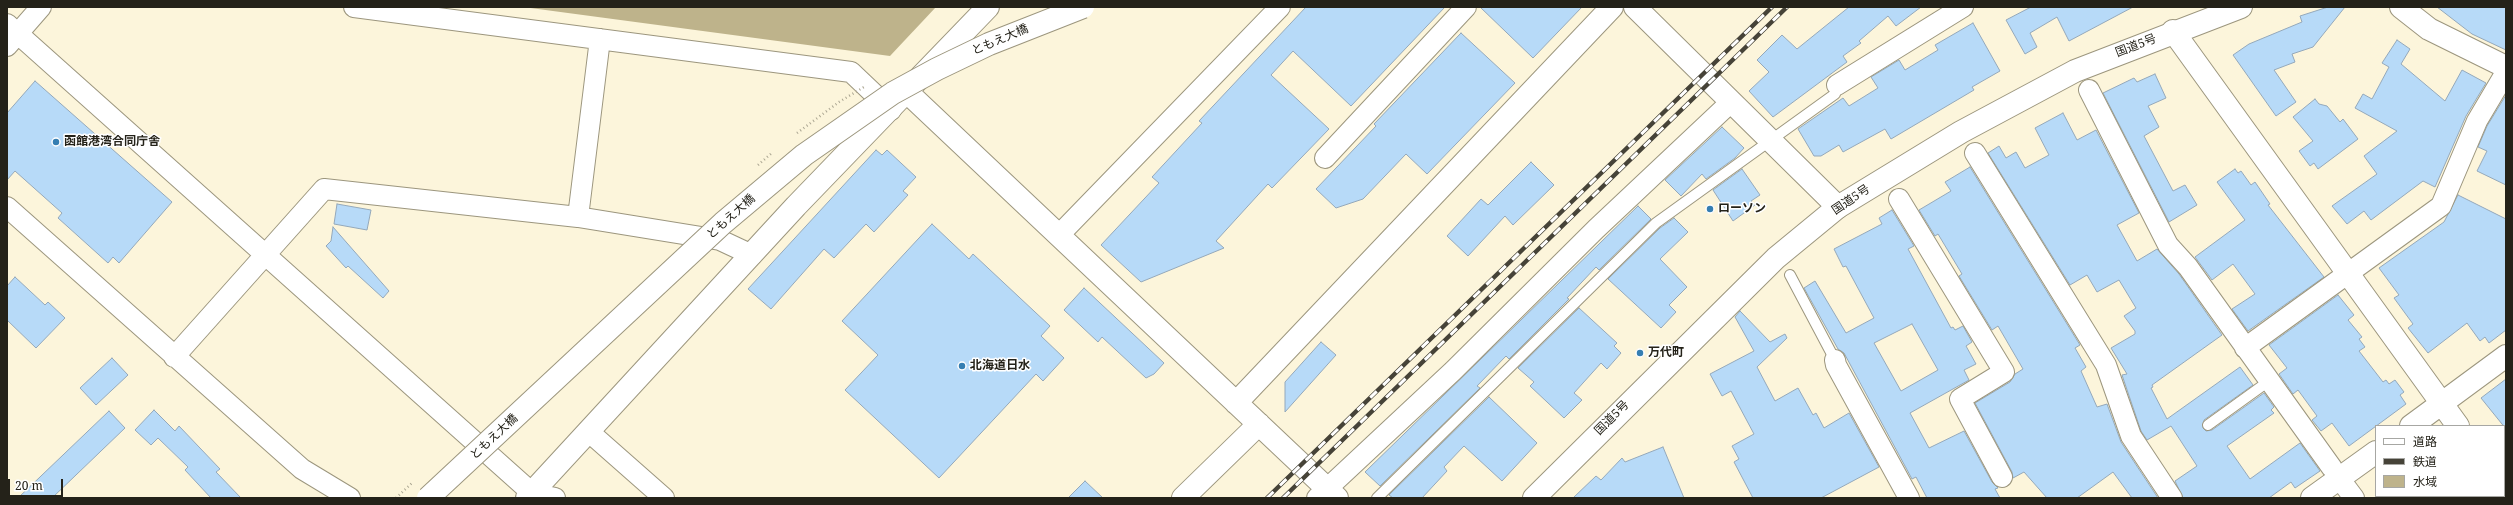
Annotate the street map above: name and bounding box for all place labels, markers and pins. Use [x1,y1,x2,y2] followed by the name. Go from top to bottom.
[64,135,160,149] place label: 函館港湾合同庁舎
[51,137,61,147] marker: 函館港湾合同庁舎
[1718,202,1766,216] place label: ローソン
[1705,204,1715,214] marker: ローソン
[1648,346,1684,360] place label: 万代町
[1635,348,1645,358] marker: 万代町
[970,359,1030,373] place label: 北海道日水
[957,361,967,371] marker: 北海道日水

